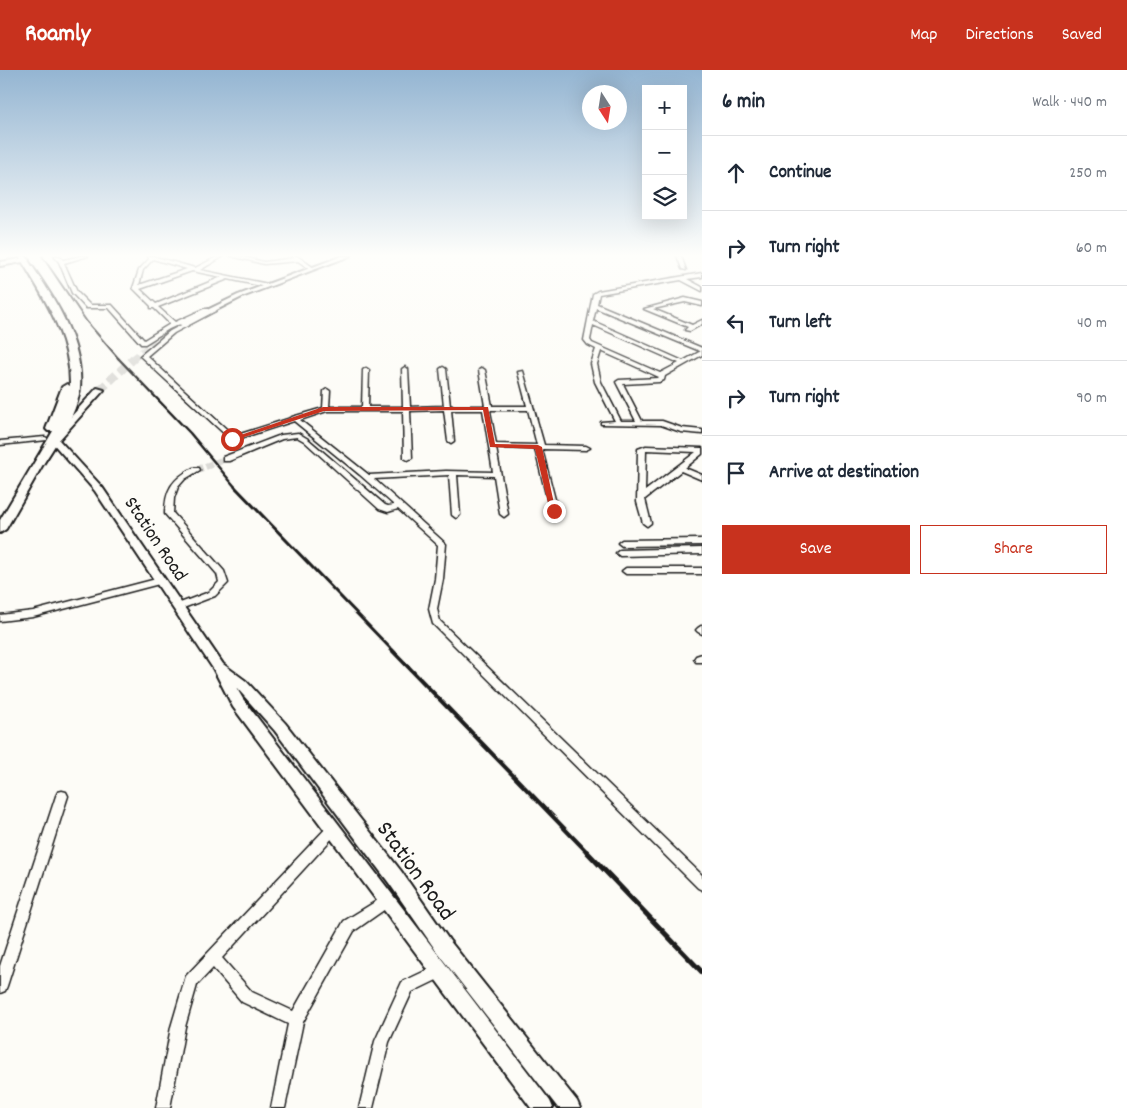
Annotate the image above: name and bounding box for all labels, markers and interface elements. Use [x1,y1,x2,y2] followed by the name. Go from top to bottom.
[25,18,91,52] text: Roamly
[910,23,937,48] text: Map
[965,23,1034,48] text: Directions
[1062,23,1102,48] text: Saved
[582,85,627,130] north arrow
[642,85,687,220] map controls
[642,85,687,130] button: +
[722,88,765,118] text: 6 min
[1032,91,1107,114] text: Walk · 440 m
[642,130,687,175] button: −
[722,159,750,187] icon: ahead
[769,160,831,187] text: Continue
[1069,162,1107,185] text: 250 m
[642,175,687,220] button: layers
[722,234,750,262] icon: right
[769,235,840,262] text: Turn right
[1076,237,1107,260] text: 60 m
[722,309,750,337] icon: left
[769,310,832,337] text: Turn left
[1077,312,1107,335] text: 40 m
[722,384,750,412] icon: right
[769,385,840,412] text: Turn right
[1076,387,1107,410] text: 90 m
[221,428,244,451] route start
[722,459,750,487] icon: arrive
[769,460,919,487] text: Arrive at destination
[116,492,193,588] street label: Station Road
[543,500,566,523] route end
[722,525,910,574] button: Save
[920,525,1107,574] button: Share
[367,815,462,929] street label: Station Road

